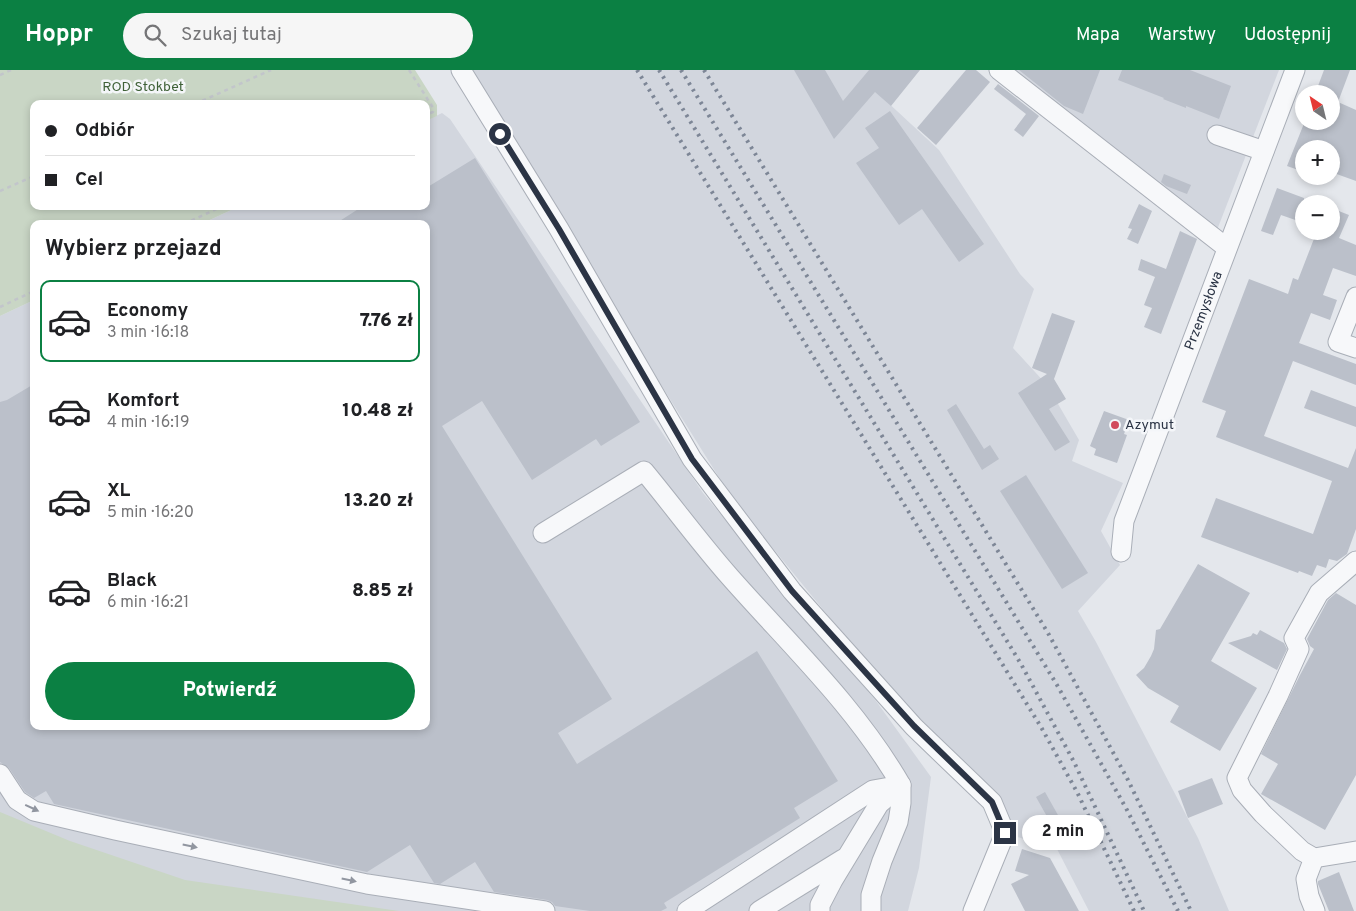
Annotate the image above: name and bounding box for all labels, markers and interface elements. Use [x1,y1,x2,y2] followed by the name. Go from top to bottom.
[123,13,473,58] search box
[25,20,93,50] text: Hoppr
[141,21,169,49] icon: search
[181,23,282,47] text: Szukaj tutaj
[1076,24,1120,47] text: Mapa
[1148,24,1216,47] text: Warstwy
[1244,24,1331,47] text: Udostępnij
[102,79,184,96] park label: ROD Stokbet
[1295,85,1340,130] north arrow
[1295,85,1340,240] map controls
[75,119,134,143] text: Odbiór
[489,123,511,145] route start
[1295,140,1340,185] button: +
[75,168,103,192] text: Cel
[1295,195,1340,240] button: −
[45,236,222,263] text: Wybierz przejazd
[1181,269,1226,353] street label: Przemysłowa
[47,299,92,344] icon: car
[107,299,188,323] text: Economy
[360,309,413,333] text: 7.76 zł
[107,323,189,343] text: 3 min · 16:18
[47,389,92,434] icon: car
[107,389,179,413] text: Komfort
[342,399,413,423] text: 10.48 zł
[107,413,189,433] text: 4 min · 16:19
[1125,417,1174,434] place label: Azymut
[1109,419,1121,431] marker: Azymut
[47,479,92,524] icon: car
[107,479,130,503] text: XL
[344,489,413,513] text: 13.20 zł
[107,503,194,523] text: 5 min · 16:20
[47,569,92,614] icon: car
[107,569,157,593] text: Black
[352,579,413,603] text: 8.85 zł
[107,593,189,613] text: 6 min · 16:21
[45,662,415,720] button: Potwierdź
[25,805,39,813] one-way arrow
[1022,816,1105,850] callout: 2 min
[994,822,1016,844] route end
[1042,822,1084,842] text: 2 min
[182,842,197,850] one-way arrow
[341,876,356,884] one-way arrow

